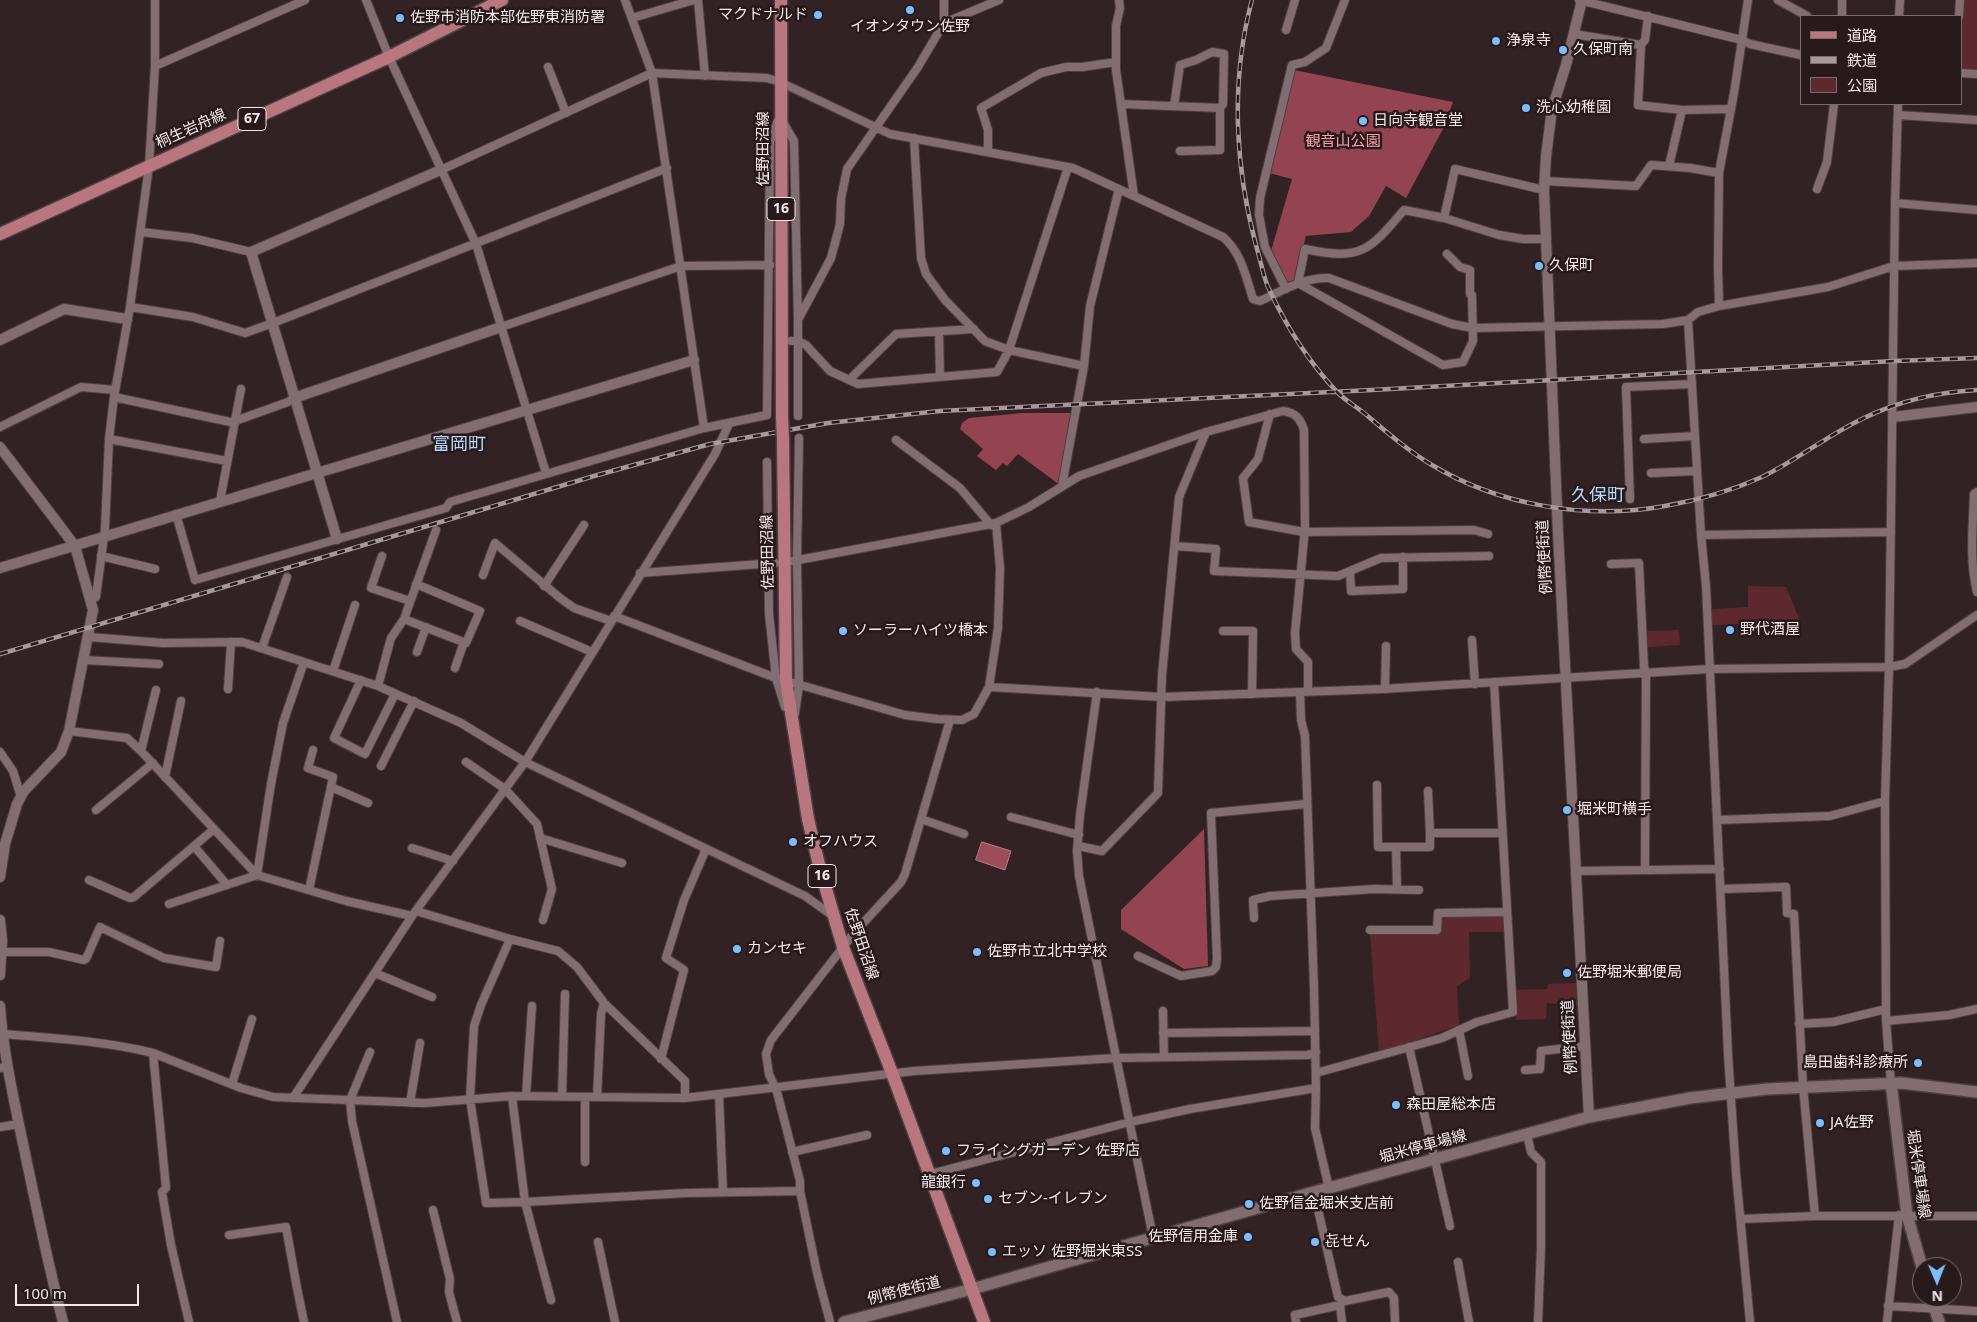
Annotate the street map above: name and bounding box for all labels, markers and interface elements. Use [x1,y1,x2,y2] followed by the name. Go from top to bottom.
[904,4,916,16] marker: イオンタウン佐野
[718,6,808,24] place label: マクドナルド
[410,9,605,27] place label: 佐野市消防本部佐野東消防署
[812,9,824,21] marker: マクドナルド
[394,12,406,24] marker: 佐野市消防本部佐野東消防署
[1800,15,1962,105] legend
[850,18,970,36] place label: イオンタウン佐野
[1847,25,1877,45] text: 道路
[1506,32,1551,50] place label: 浄泉寺
[1490,35,1502,47] marker: 浄泉寺
[1573,41,1633,59] place label: 久保町南
[1557,44,1569,56] marker: 久保町南
[1847,50,1877,70] text: 鉄道
[1847,75,1877,95] text: 公園
[1536,99,1611,117] place label: 洗心幼稚園
[1520,102,1532,114] marker: 洗心幼稚園
[153,106,229,152] street label: 桐生岩舟線
[238,108,266,130] road number: 67
[755,112,773,186] street label: 佐野田沼線
[1373,112,1463,130] place label: 日向寺観音堂
[1357,115,1369,127] marker: 日向寺観音堂
[1306,133,1380,151] park label: 観音山公園
[767,198,795,220] road number: 16
[1549,257,1594,275] place label: 久保町
[1533,260,1545,272] marker: 久保町
[432,434,486,456] district label: 富岡町
[1571,485,1625,507] district label: 久保町
[758,514,778,590] street label: 佐野田沼線
[1534,519,1556,595] street label: 例幣使街道
[1740,621,1800,639] place label: 野代酒屋
[853,622,988,640] place label: ソーラーハイツ橋本
[1724,624,1736,636] marker: 野代酒屋
[837,625,849,637] marker: ソーラーハイツ橋本
[1577,801,1652,819] place label: 堀米町横手
[1561,804,1573,816] marker: 堀米町横手
[803,833,878,851] place label: オフハウス
[787,836,799,848] marker: オフハウス
[808,864,836,888] road number: 16
[840,906,882,982] street label: 佐野田沼線
[747,940,807,958] place label: カンセキ
[731,943,743,955] marker: カンセキ
[987,943,1107,961] place label: 佐野市立北中学校
[971,946,983,958] marker: 佐野市立北中学校
[1577,964,1682,982] place label: 佐野堀米郵便局
[1561,967,1573,979] marker: 佐野堀米郵便局
[1559,999,1581,1075] street label: 例幣使街道
[1803,1054,1908,1072] place label: 島田歯科診療所
[1912,1057,1924,1069] marker: 島田歯科診療所
[1406,1096,1496,1114] place label: 森田屋総本店
[1390,1099,1402,1111] marker: 森田屋総本店
[1830,1114,1874,1132] place label: JA佐野
[1814,1117,1826,1129] marker: JA佐野
[1377,1127,1469,1167] street label: 堀米停車場線
[1903,1128,1933,1220] street label: 堀米停車場線
[956,1142,1140,1160] place label: フライングガーデン 佐野店
[940,1145,952,1157] marker: フライングガーデン 佐野店
[921,1174,966,1192] place label: 龍銀行
[970,1177,982,1189] marker: 龍銀行
[998,1190,1108,1208] place label: セブン-イレブン
[982,1193,994,1205] marker: セブン-イレブン
[1259,1195,1394,1213] place label: 佐野信金堀米支店前
[1243,1198,1255,1210] marker: 佐野信金堀米支店前
[1148,1228,1238,1246] place label: 佐野信用金庫
[1242,1231,1254,1243] marker: 佐野信用金庫
[1325,1233,1370,1251] place label: 㐂せん
[1309,1236,1321,1248] marker: 㐂せん
[1002,1243,1142,1261] place label: エッソ 佐野堀米東SS
[986,1246,998,1258] marker: エッソ 佐野堀米東SS
[1912,1257,1962,1307] north arrow
[865,1273,943,1309] street label: 例幣使街道
[18,1274,141,1306] scale bar
[23,1283,67,1303] text: 100 m
[1931,1287,1943,1306] text: N

